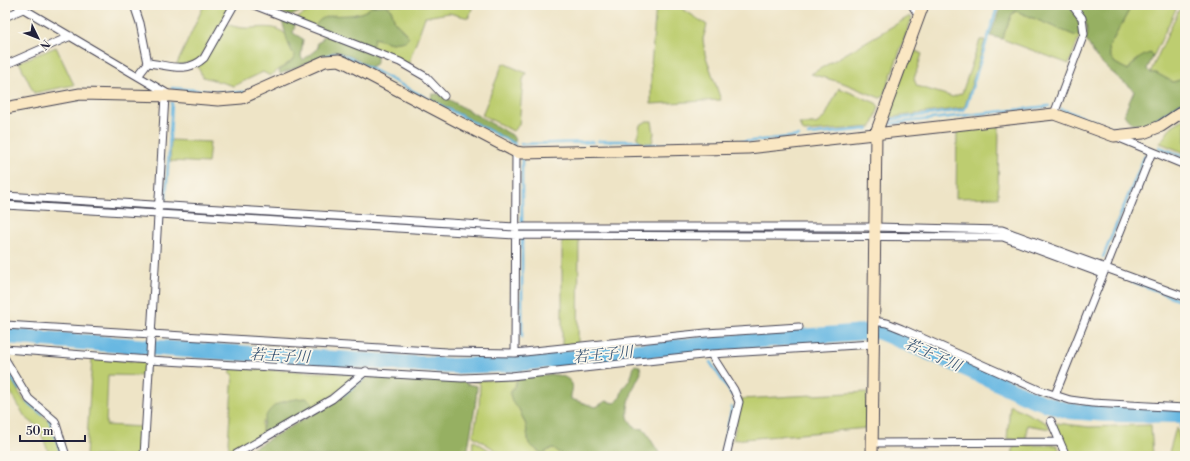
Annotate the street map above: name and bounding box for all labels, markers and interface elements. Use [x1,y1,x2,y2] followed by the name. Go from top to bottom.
[18,18,58,58] north arrow
[36,36,53,52] text: N
[902,334,966,377] water label: 若王子川
[572,342,636,368] water label: 若王子川
[250,345,312,367] water label: 若王子川
[20,417,85,443] scale bar
[26,424,54,439] text: 50 m

